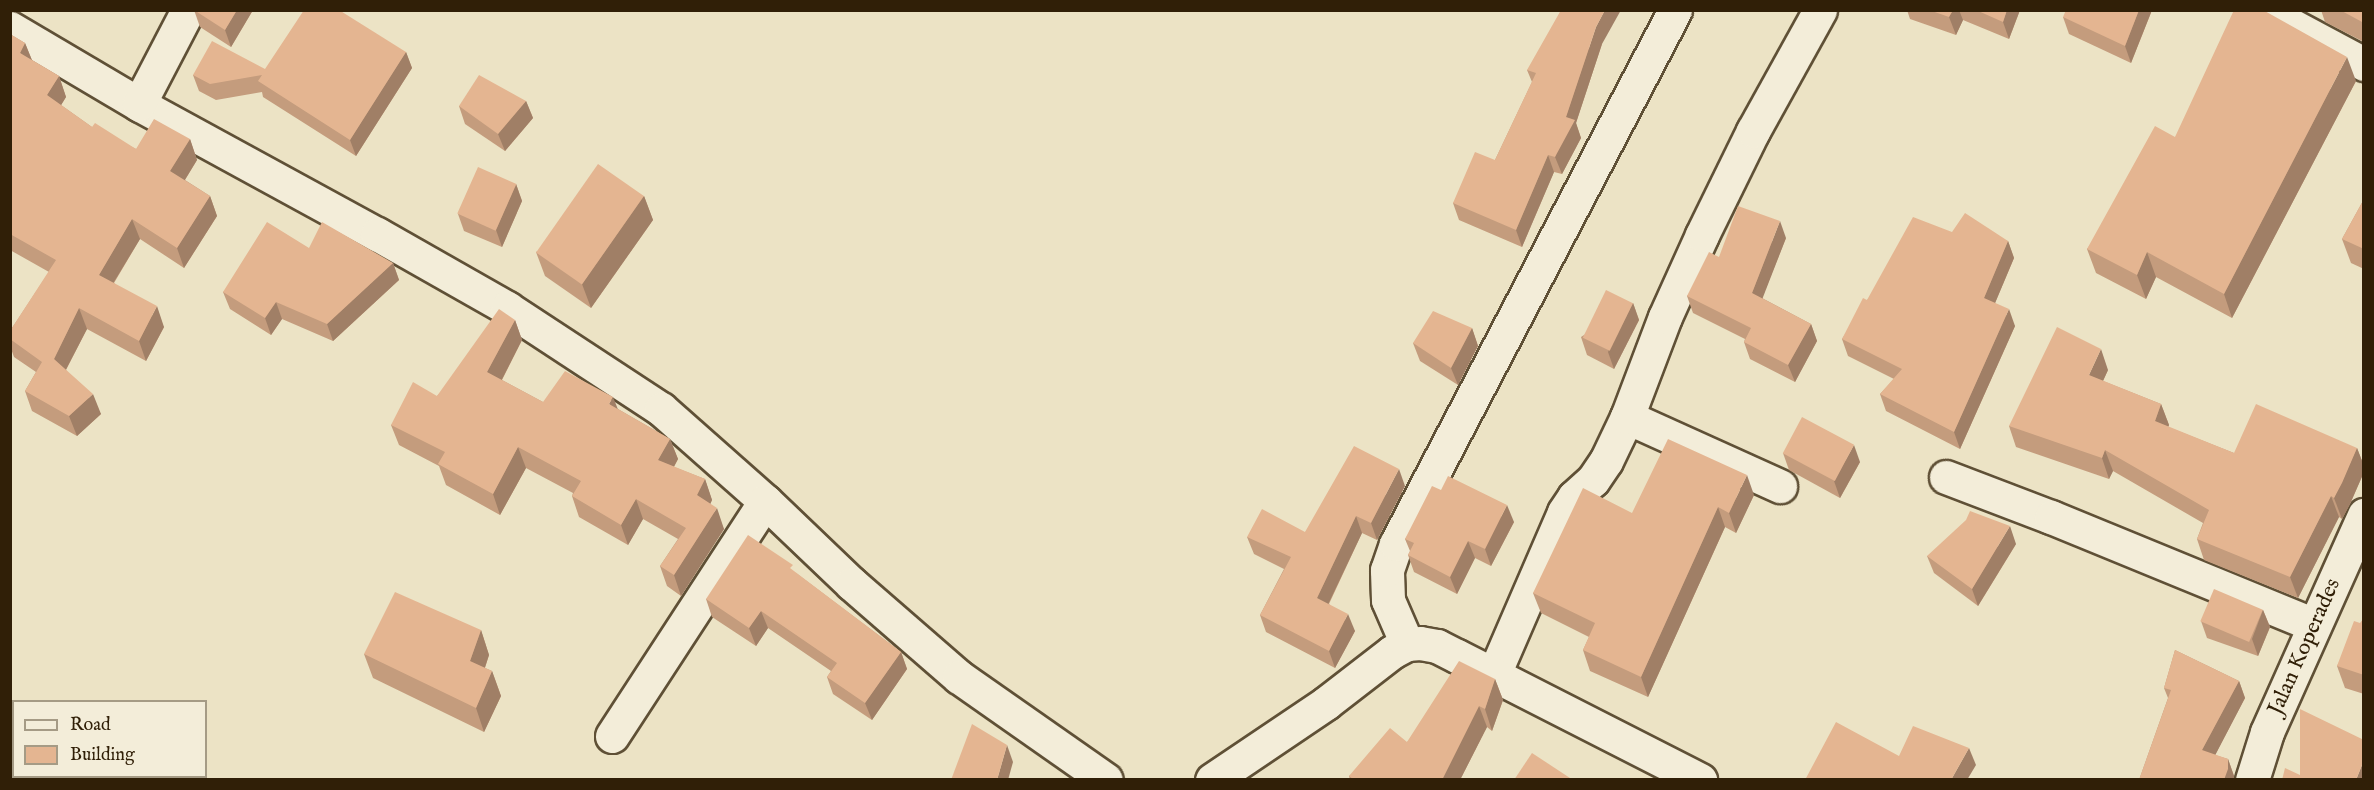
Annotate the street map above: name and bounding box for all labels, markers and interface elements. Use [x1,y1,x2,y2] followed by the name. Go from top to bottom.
[2263,575,2347,719] street label: Jalan Koperades
[12,700,207,778] legend
[70,714,111,737] text: Road
[70,744,135,767] text: Building

